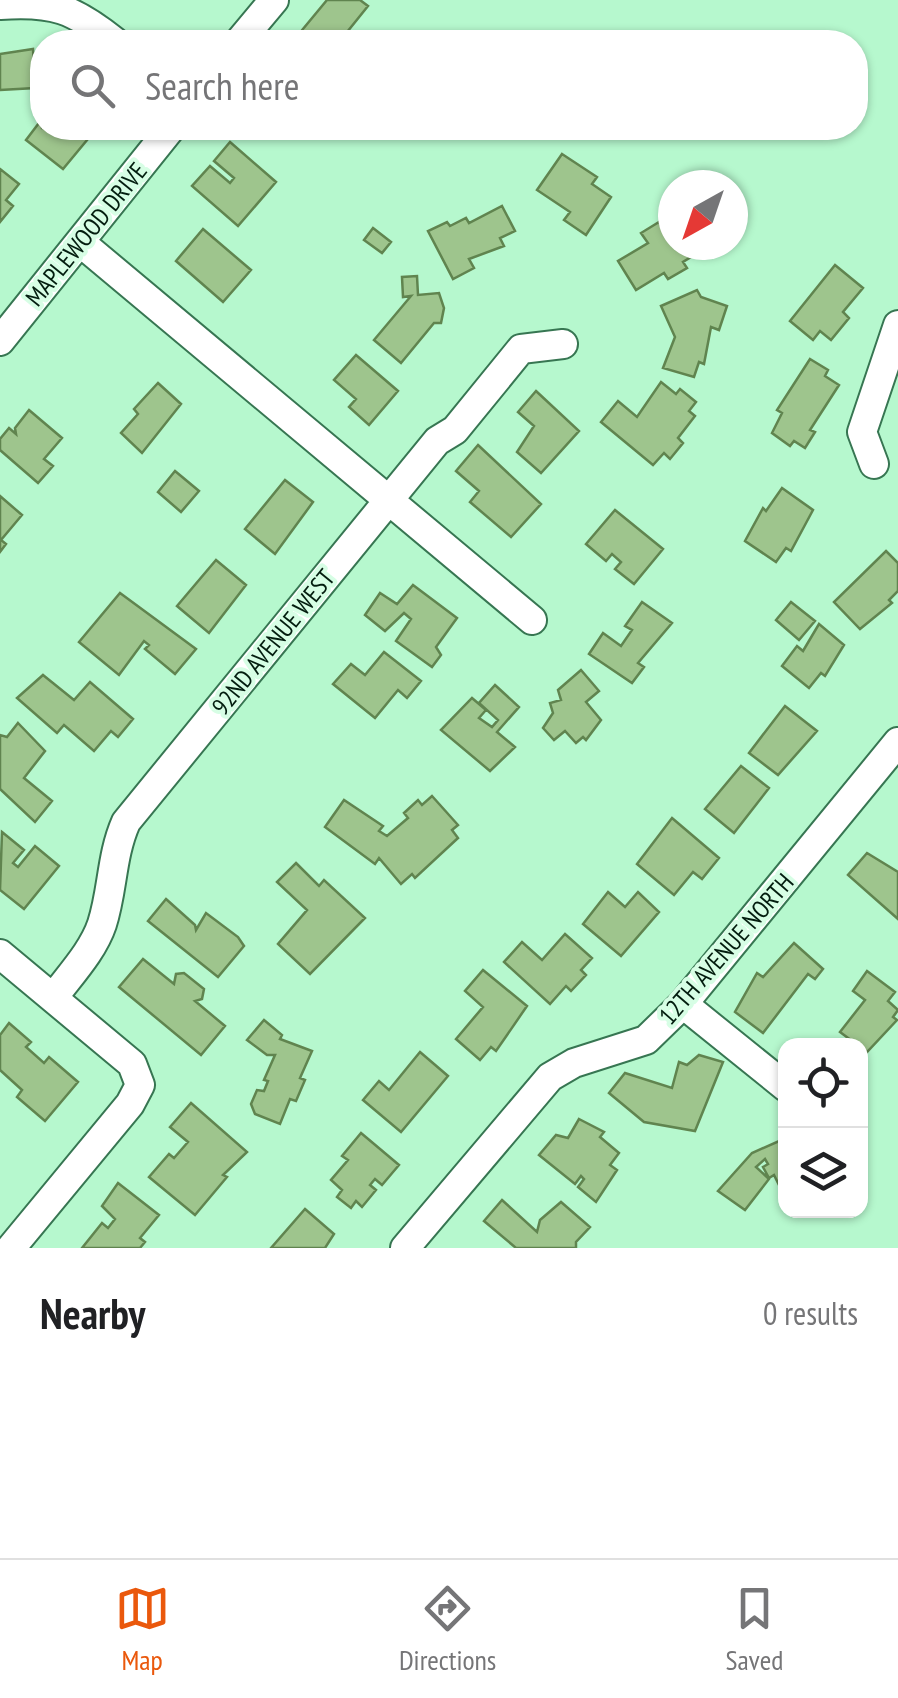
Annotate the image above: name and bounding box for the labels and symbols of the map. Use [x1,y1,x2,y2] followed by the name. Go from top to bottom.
[18,156,154,312] street label: MAPLEWOOD DRIVE
[658,170,748,260] north arrow
[204,563,342,721] street label: 92ND AVENUE WEST
[652,867,800,1031] street label: 12TH AVENUE NORTH

